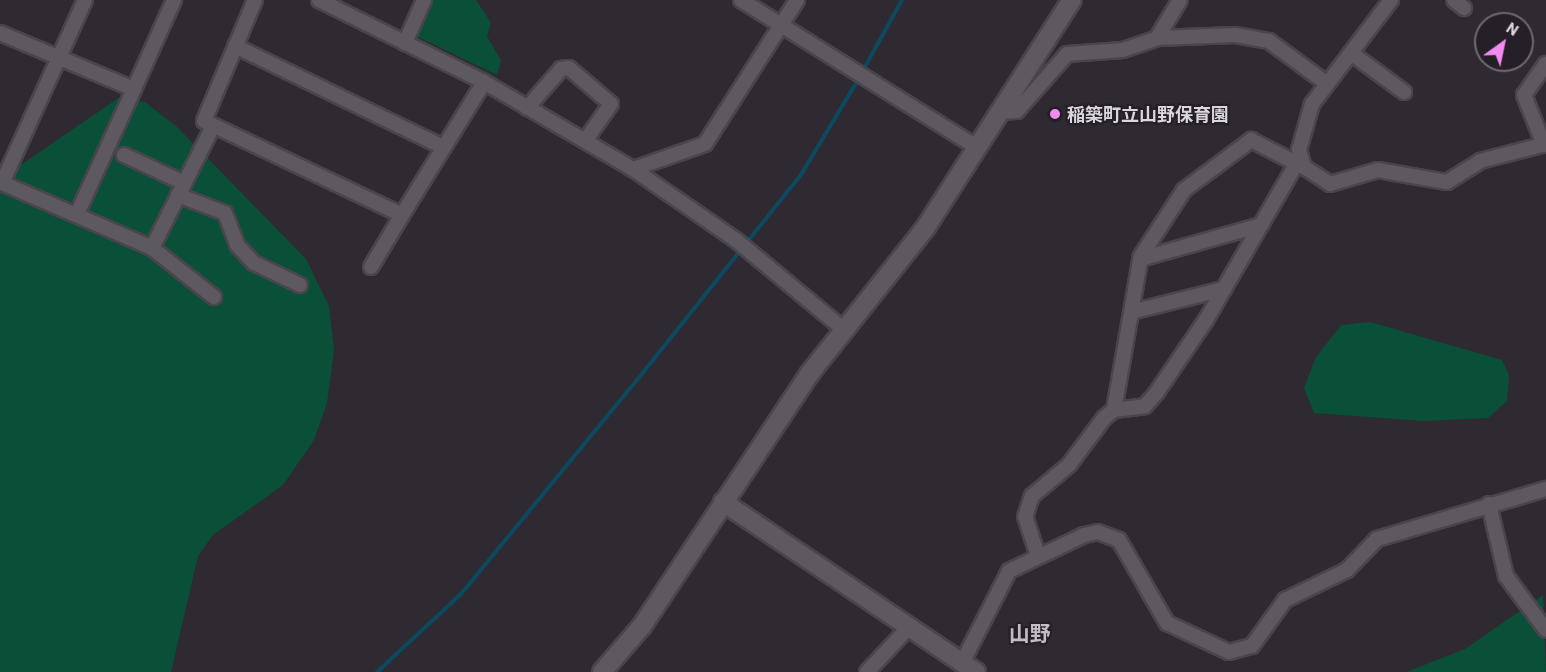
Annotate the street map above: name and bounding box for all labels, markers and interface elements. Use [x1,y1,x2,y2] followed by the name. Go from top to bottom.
[1474,12,1534,72] north arrow
[1503,17,1523,39] text: N
[1067,103,1229,125] place label: 稲築町立山野保育園
[1048,107,1062,121] marker: 稲築町立山野保育園
[1009,620,1051,646] district label: 山野

